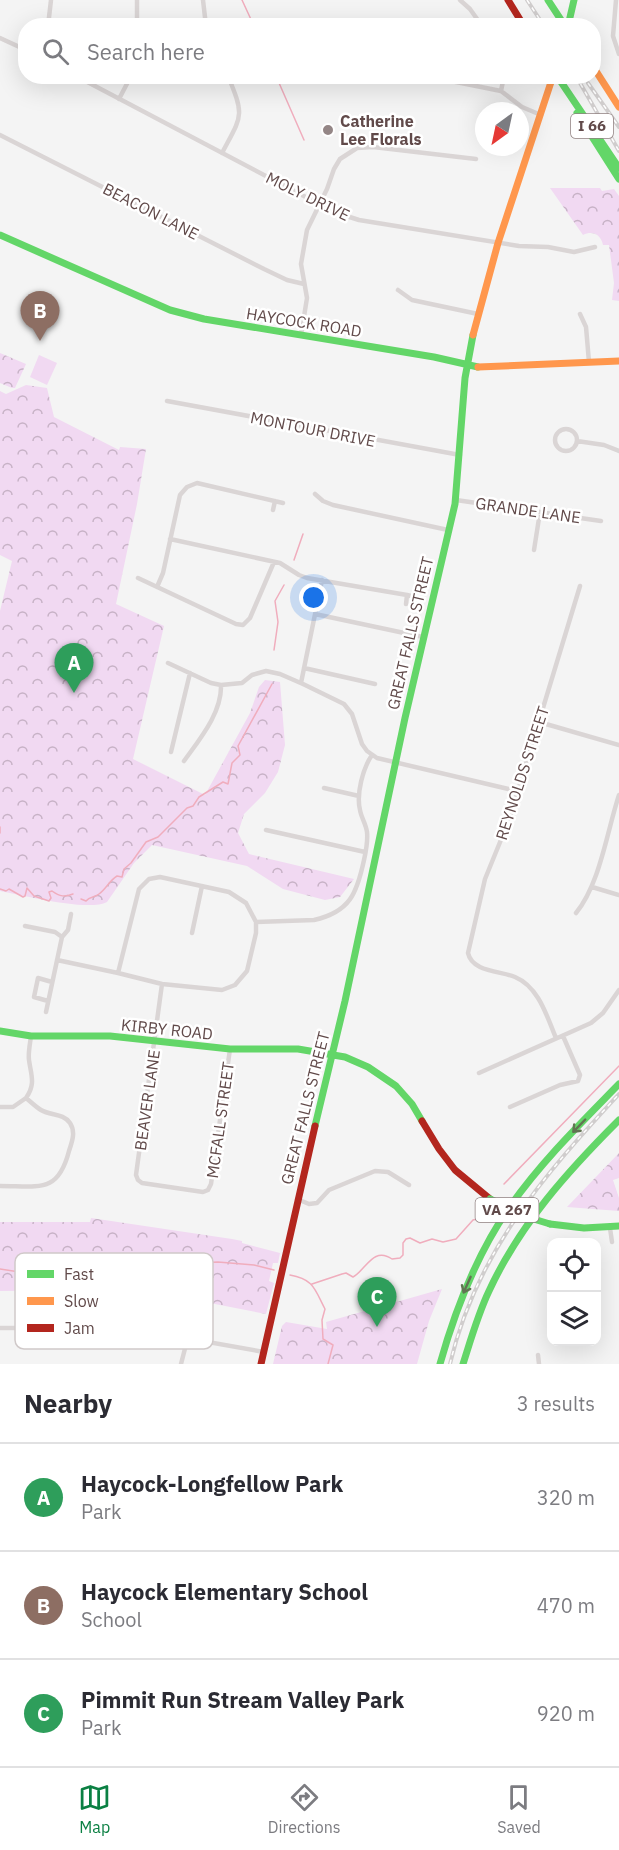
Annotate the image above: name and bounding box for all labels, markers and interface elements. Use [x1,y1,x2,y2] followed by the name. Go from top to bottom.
[18,18,601,84] search box
[39,35,72,68] icon: search
[87,37,205,66] text: Search here
[475,102,529,156] north arrow
[340,111,422,149] place label: Catherine Lee Florals
[571,114,613,138] road number: I 66
[321,123,335,137] marker: Catherine Lee Florals
[263,167,353,225] street label: MOLY DRIVE
[100,178,202,244] street label: BEACON LANE
[20,292,60,341] pin: B
[245,303,363,341] street label: HAYCOCK ROAD
[249,407,377,451] street label: MONTOUR DRIVE
[474,493,582,527] street label: GRANDE LANE
[383,554,437,712] street label: GREAT FALLS STREET
[299,583,328,612] your location
[54,644,94,693] pin: A
[491,704,553,842] street label: REYNOLDS STREET
[120,1014,214,1044] street label: KIRBY ROAD
[276,1030,334,1186] street label: GREAT FALLS STREET
[130,1048,164,1152] street label: BEAVER LANE
[202,1060,238,1180] street label: MCFALL STREET
[571,1119,586,1134] one-way arrow
[476,1198,538,1222] road number: VA 267
[547,1238,601,1346] map controls
[547,1238,601,1292] button: locate
[15,1253,213,1349] legend
[64,1264,94,1284] text: Fast
[460,1275,472,1293] one-way arrow
[358,1278,397,1327] pin: C
[64,1291,99,1311] text: Slow
[547,1292,601,1346] button: layers
[64,1318,95,1338] text: Jam
[24,1386,112,1420] text: Nearby
[517,1390,595,1417] text: 3 results
[81,1469,343,1498] text: Haycock-Longfellow Park
[37,1484,50,1511] text: A
[537,1484,595,1511] text: 320 m
[81,1498,121,1525] text: Park
[81,1577,368,1606] text: Haycock Elementary School
[37,1592,50,1619] text: B
[537,1592,595,1619] text: 470 m
[81,1606,142,1633] text: School
[81,1685,404,1714] text: Pimmit Run Stream Valley Park
[37,1700,50,1727] text: C
[537,1700,595,1727] text: 920 m
[81,1714,121,1741] text: Park
[78,1781,111,1837] tab: Map
[268,1781,341,1837] tab: Directions
[497,1781,541,1837] tab: Saved

